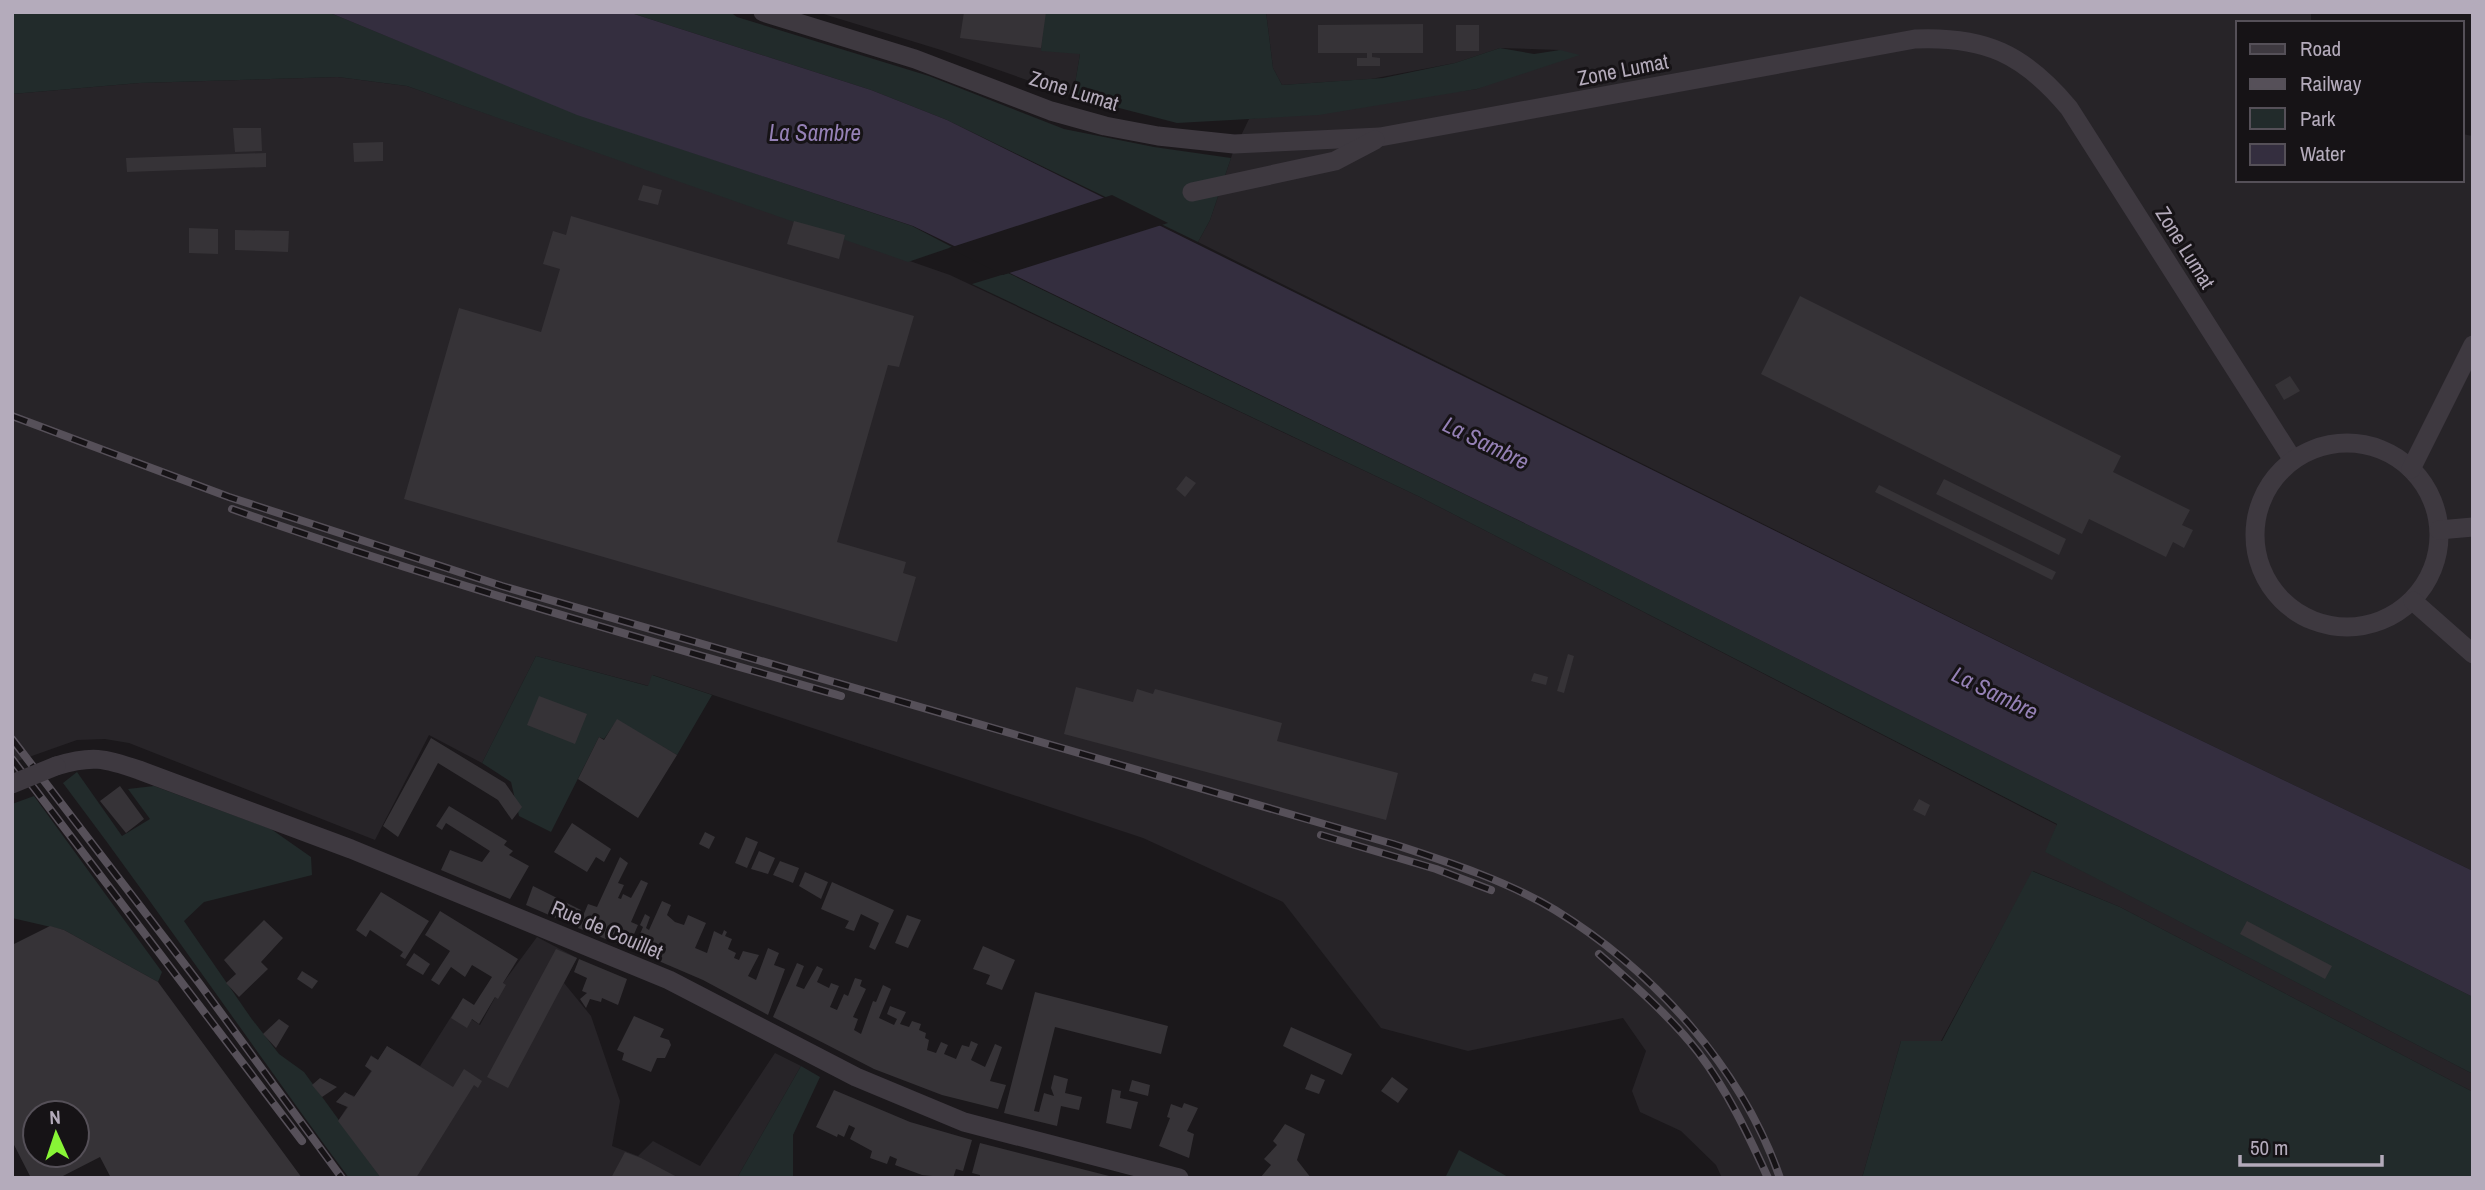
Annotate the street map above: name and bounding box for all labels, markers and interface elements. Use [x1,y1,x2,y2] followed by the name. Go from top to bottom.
[2236,21,2464,182] legend
[2300,34,2341,63] text: Road
[1575,46,1671,93] street label: Zone Lumat
[1026,63,1123,118] street label: Zone Lumat
[2300,69,2362,98] text: Railway
[2300,104,2336,133] text: Park
[769,117,861,148] water label: La Sambre
[2300,139,2346,168] text: Water
[2149,201,2222,295] street label: Zone Lumat
[1438,408,1534,477] water label: La Sambre
[1947,658,2043,727] water label: La Sambre
[547,893,668,966] street label: Rue de Couillet
[21,1099,91,1169] north arrow
[49,1104,61,1130] text: N
[2240,1124,2382,1168] scale bar
[2250,1133,2288,1162] text: 50 m

